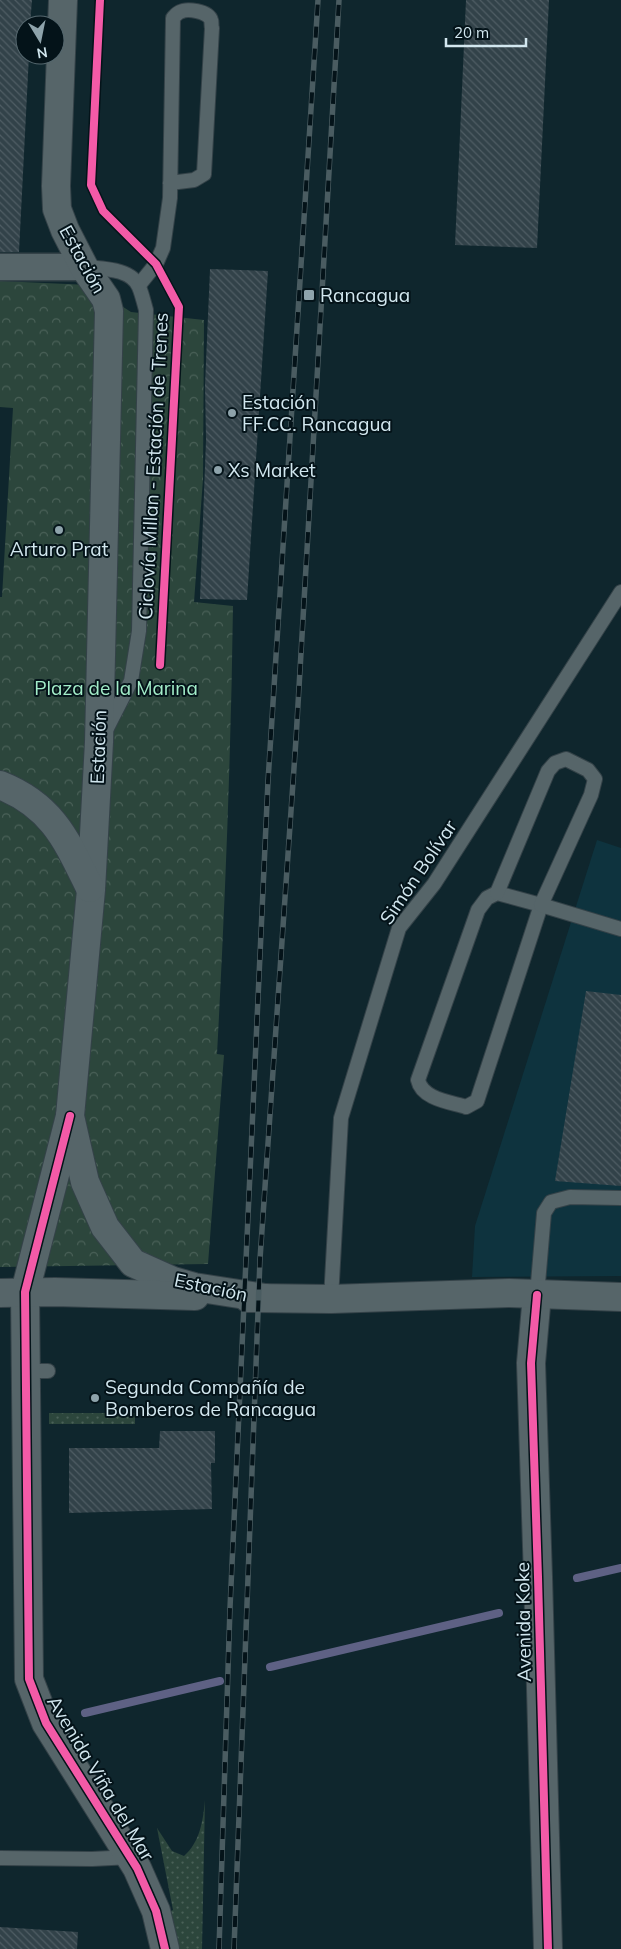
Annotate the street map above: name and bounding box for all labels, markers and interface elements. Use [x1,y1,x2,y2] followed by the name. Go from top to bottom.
[15,15,65,65] north arrow
[446,15,526,47] scale bar
[454,23,489,42] text: 20 m
[35,43,49,63] text: N
[54,221,112,297] street label: Estación
[320,283,410,307] place label: Rancagua
[302,288,316,302] marker: Rancagua
[133,312,173,620] street label: Ciclovía Millan - Estación de Trenes
[242,390,392,436] place label: Estación FF.CC. Rancagua
[226,407,238,419] marker: Estación FF.CC. Rancagua
[228,458,316,482] place label: Xs Market
[212,464,224,476] marker: Xs Market
[53,524,65,536] marker: Arturo Prat
[10,537,109,561] place label: Arturo Prat
[34,676,198,700] park label: Plaza de la Marina
[85,709,111,785] street label: Estación
[374,815,462,929] street label: Simón Bolívar
[172,1268,250,1306] street label: Estación
[105,1375,316,1421] place label: Segunda Compañía de Bomberos de Rancagua
[89,1392,101,1404] marker: Segunda Compañía de Bomberos de Rancagua
[510,1562,536,1682] street label: Avenida Koke
[42,1691,160,1865] street label: Avenida Viña del Mar

